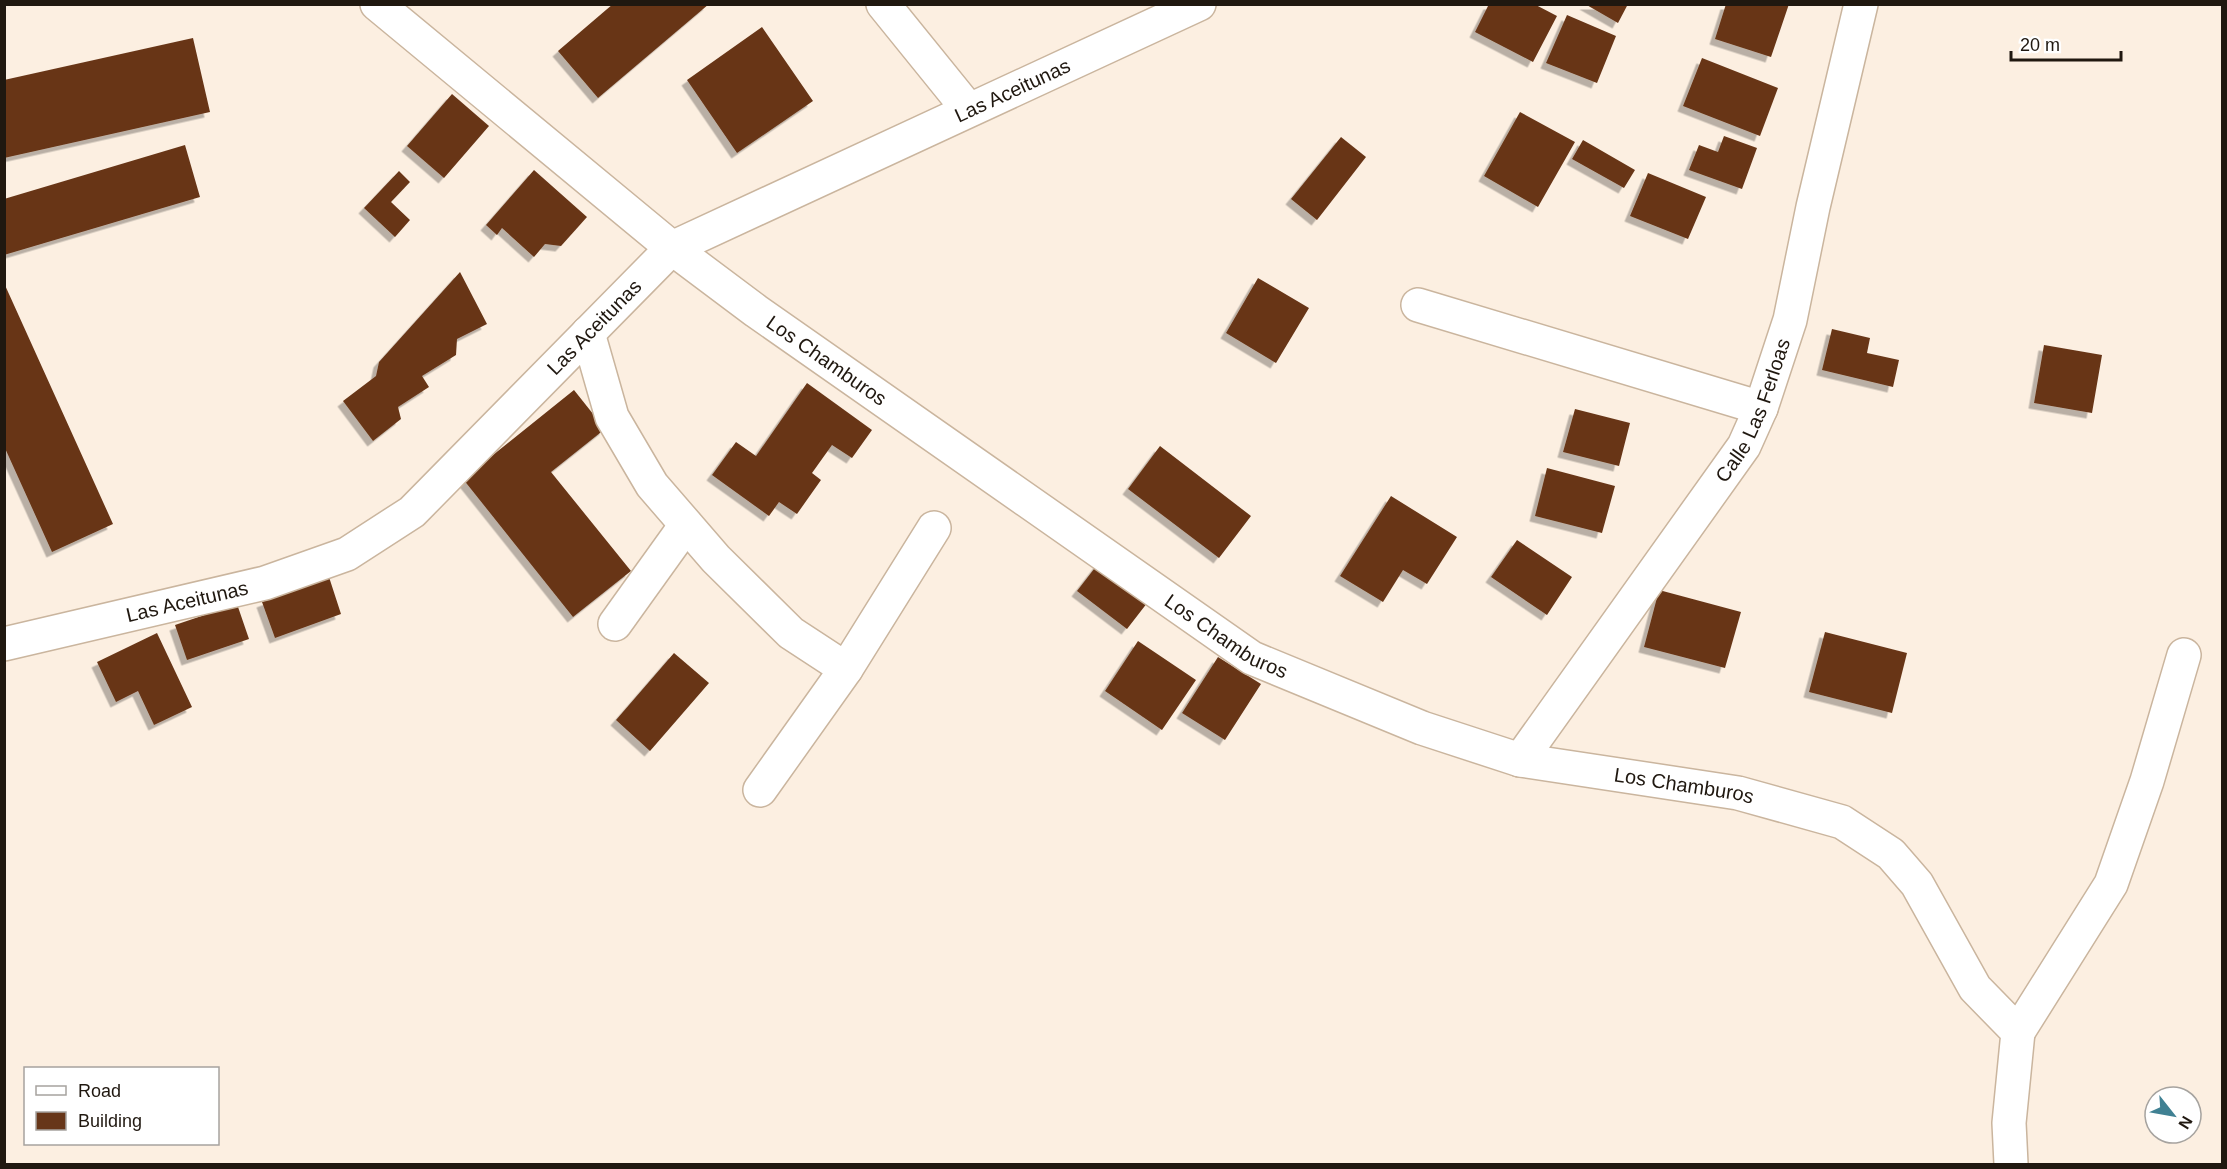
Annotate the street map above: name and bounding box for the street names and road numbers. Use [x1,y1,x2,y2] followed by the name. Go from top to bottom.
[951,54,1073,127] street label: Las Aceitunas
[543,275,646,379] street label: Las Aceitunas
[762,311,891,410] street label: Los Chamburos
[1711,336,1794,486] street label: Calle Las Ferloas
[124,576,250,626] street label: Las Aceitunas
[1161,589,1291,682] street label: Los Chamburos
[1613,763,1756,808] street label: Los Chamburos

